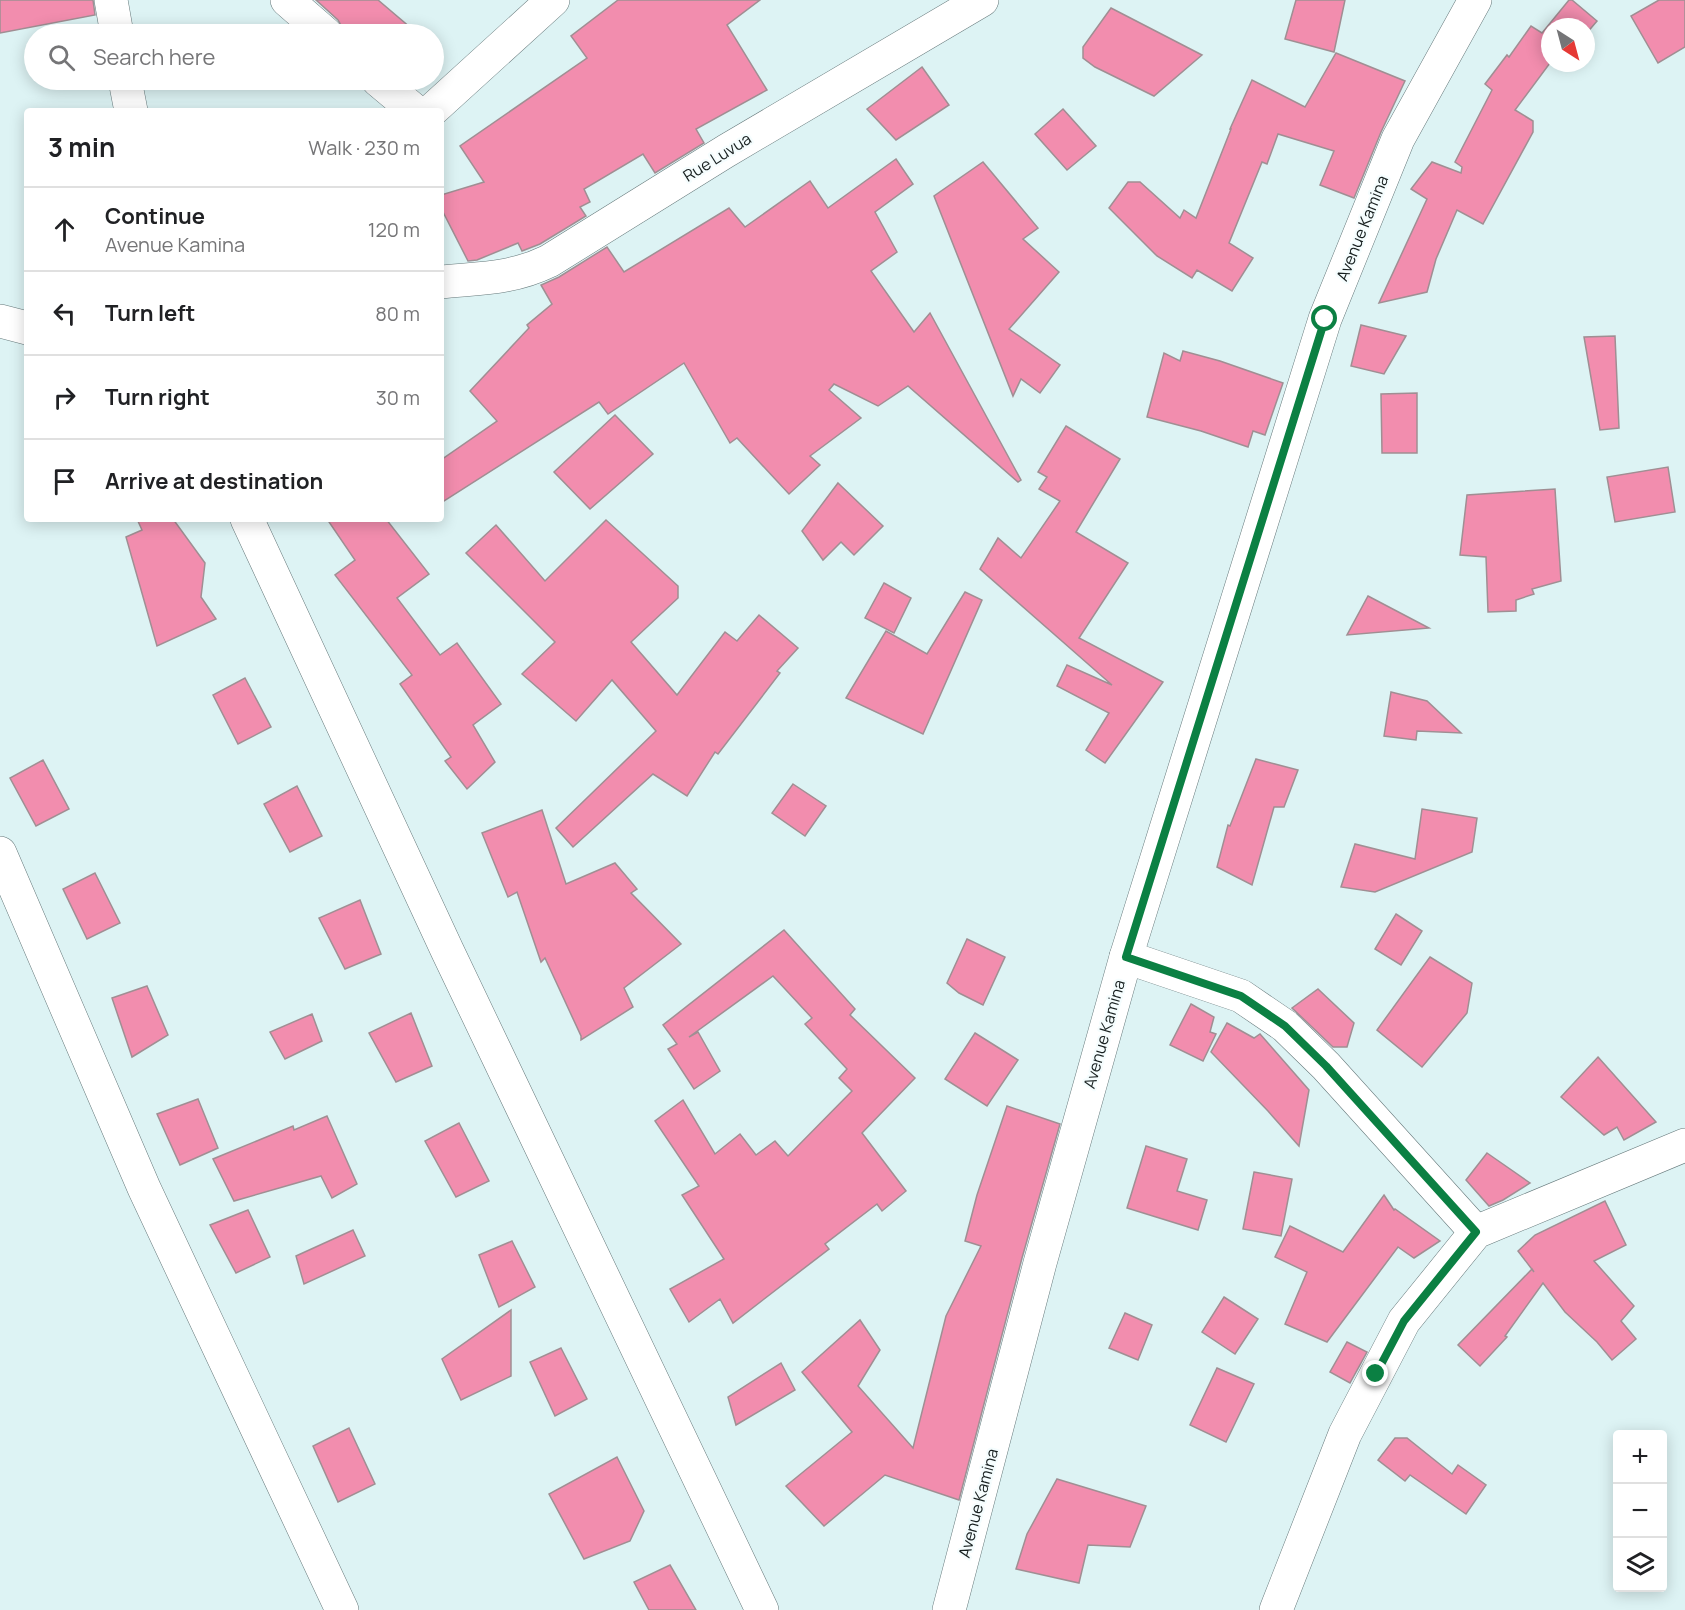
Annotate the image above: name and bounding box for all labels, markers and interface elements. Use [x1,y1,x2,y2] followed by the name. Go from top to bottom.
[1541,18,1595,72] north arrow
[24,24,444,90] search box
[45,41,78,74] icon: search
[93,42,215,72] text: Search here
[679,127,755,187] street label: Rue Luvua
[48,129,115,165] text: 3 min
[308,134,420,161] text: Walk · 230 m
[1331,172,1393,284] street label: Avenue Kamina
[105,201,205,231] text: Continue
[48,213,81,246] icon: ahead
[368,216,420,243] text: 120 m
[105,231,245,258] text: Avenue Kamina
[48,297,81,330] icon: left
[105,298,195,328] text: Turn left
[375,300,420,327] text: 80 m
[1311,305,1337,331] route start
[48,381,81,414] icon: right
[105,382,210,412] text: Turn right
[376,384,420,411] text: 30 m
[48,465,81,498] icon: arrive
[105,466,323,496] text: Arrive at destination
[1078,977,1130,1091] street label: Avenue Kamina
[1362,1360,1388,1386] route end
[1613,1430,1667,1592] map controls
[1613,1430,1667,1484] button: +
[953,1446,1003,1560] street label: Avenue Kamina
[1613,1484,1667,1538] button: −
[1613,1538,1667,1592] button: layers

